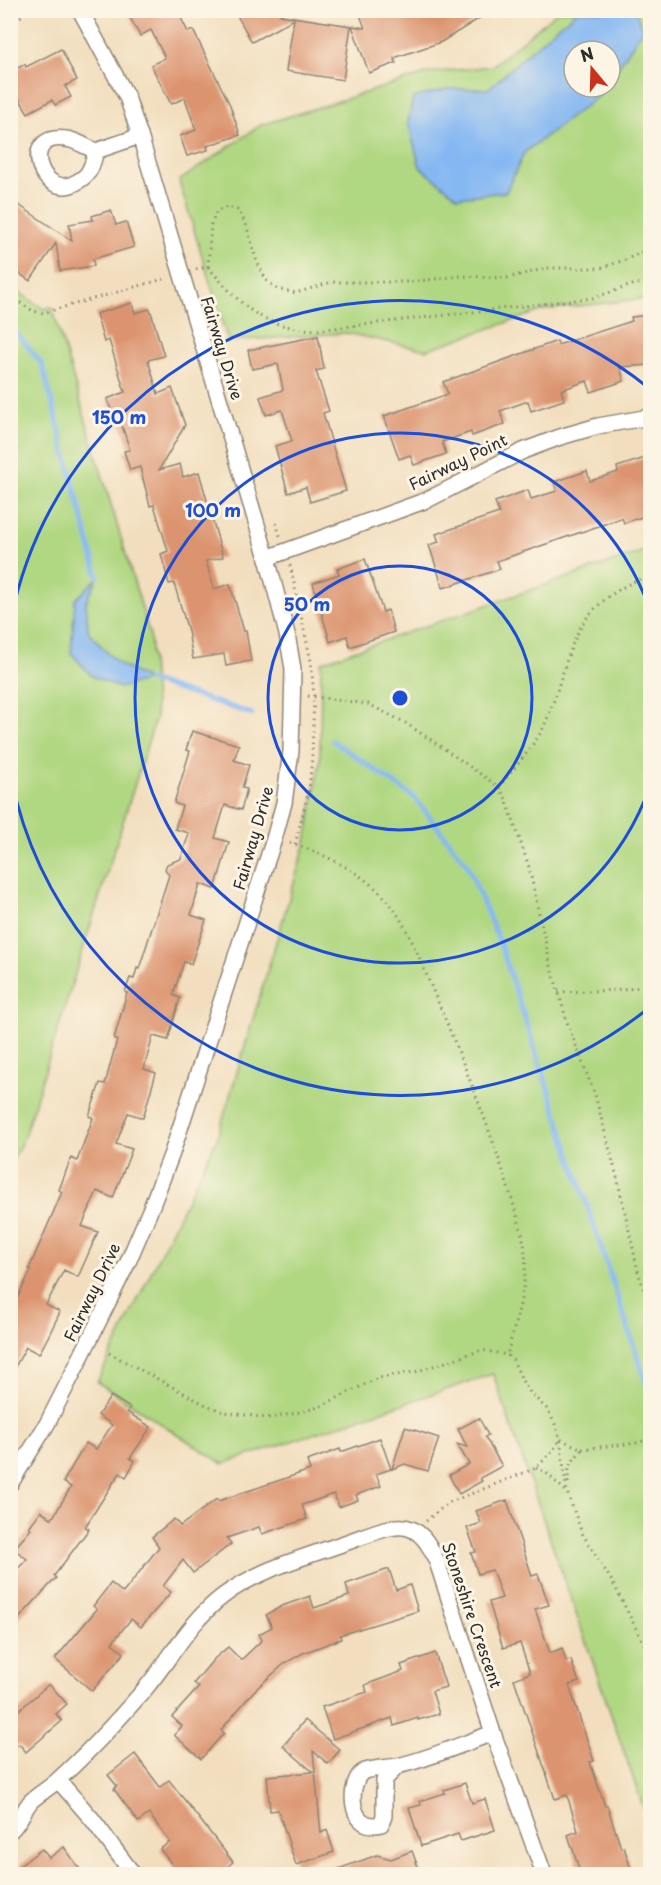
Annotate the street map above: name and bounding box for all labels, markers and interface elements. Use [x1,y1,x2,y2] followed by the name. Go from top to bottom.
[562,39,622,99] north arrow
[577,40,597,67] text: N
[196,293,250,403] street label: Fairway Drive
[92,403,146,430] text: 150 m
[404,427,511,495] street label: Fairway Point
[185,496,241,523] text: 100 m
[284,590,330,617] text: 50 m
[390,688,410,708] centre of rings
[226,783,278,893] street label: Fairway Drive
[57,1238,126,1345] street label: Fairway Drive
[437,1539,509,1691] street label: Stoneshire Crescent

